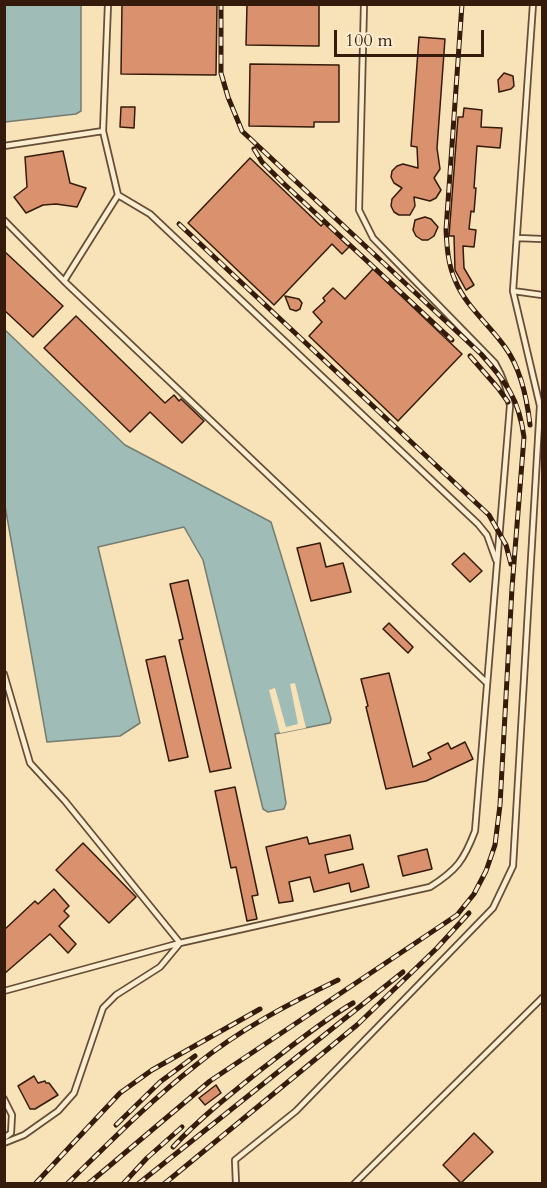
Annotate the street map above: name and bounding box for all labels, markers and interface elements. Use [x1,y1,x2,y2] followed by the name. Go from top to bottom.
[337,18,487,56] scale bar
[345,28,393,53] text: 100 m

